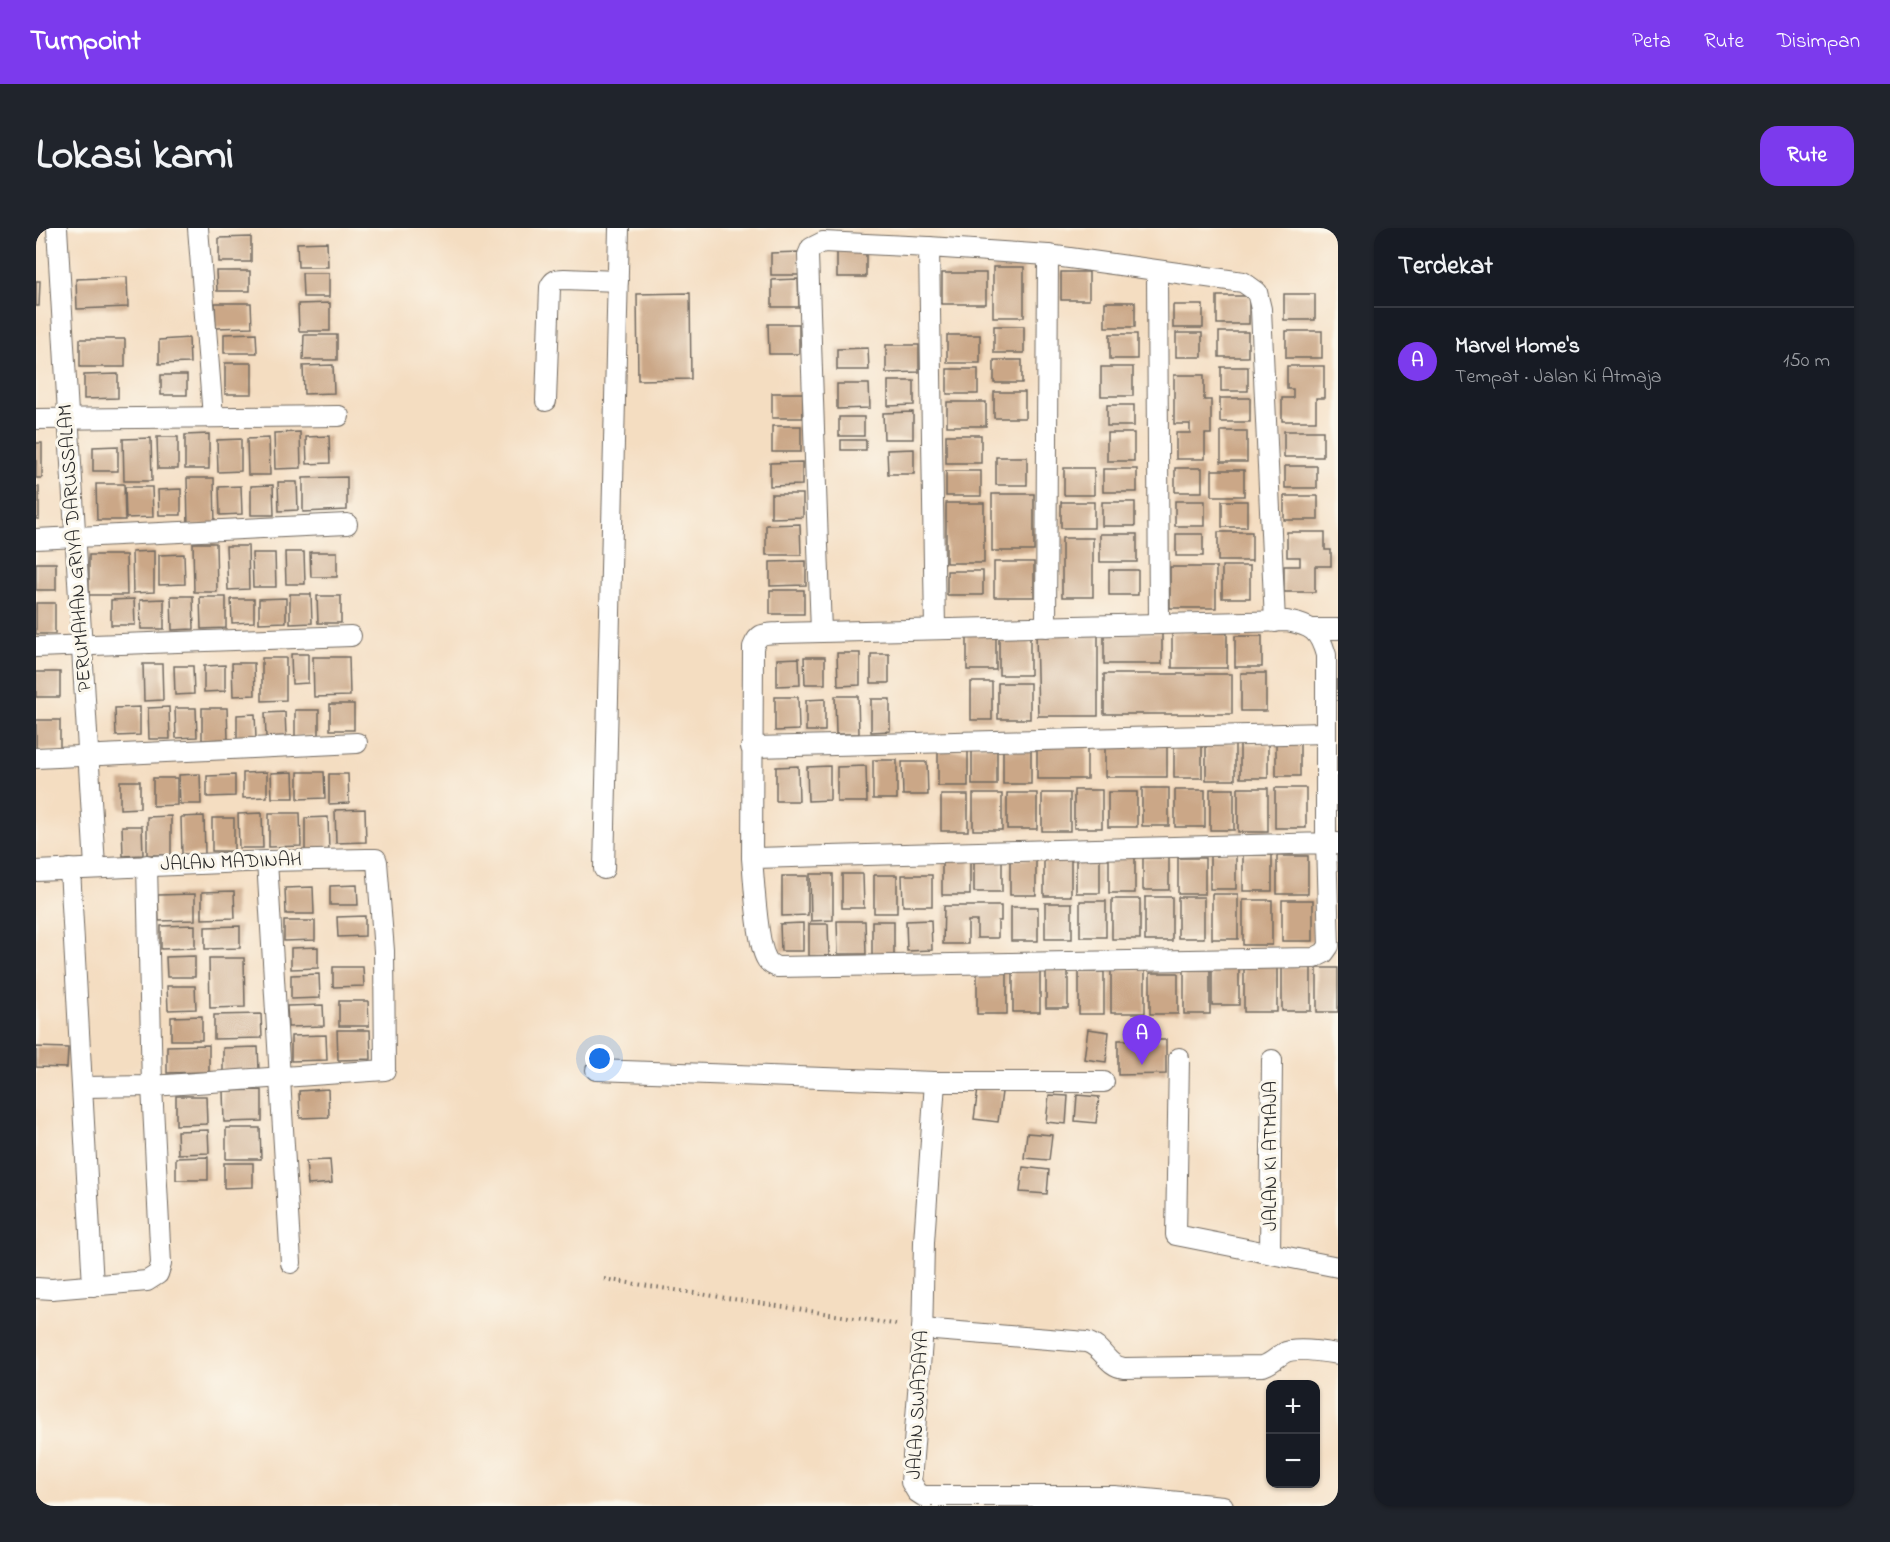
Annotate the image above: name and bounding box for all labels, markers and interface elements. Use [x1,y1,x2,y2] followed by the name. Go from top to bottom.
[30,22,141,63] text: Turnpoint
[1632,27,1671,57] text: Peta
[1704,27,1744,57] text: Rute
[1777,27,1860,57] text: Disimpan
[36,126,234,187] text: Lokasi kami
[1760,126,1854,186] button: Rute
[1398,248,1493,286] text: Terdekat
[1455,331,1580,363] text: Marvel Home's
[1411,347,1424,376] text: A
[1783,347,1830,376] text: 150 m
[1455,363,1662,392] text: Tempat · Jalan Ki Atmaja
[51,403,101,693] street label: PERUMAHAN GRIYA DARUSSALAM
[160,846,302,880] street label: JALAN MADINAH
[1122,1016,1162,1065] pin: A
[585,1044,614,1073] your location
[1257,1081,1286,1231] street label: JALAN KI ATMAJA
[901,1330,937,1480] street label: JALAN SWADAYA
[1266,1380,1320,1488] map controls
[1266,1380,1320,1434] button: +
[1266,1434,1320,1488] button: −

